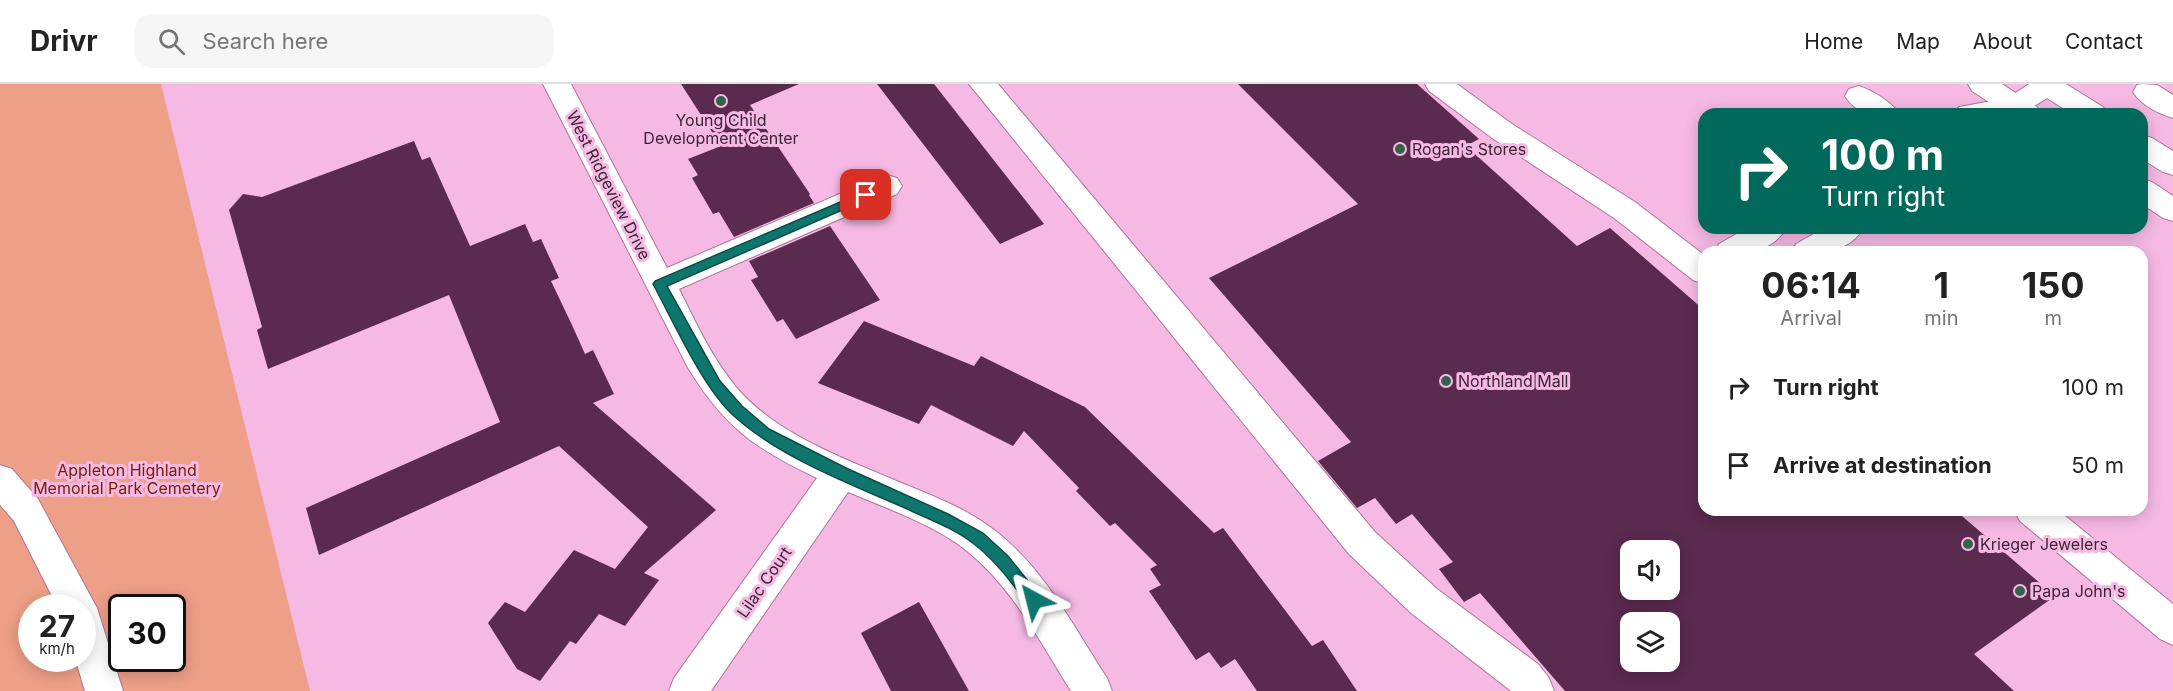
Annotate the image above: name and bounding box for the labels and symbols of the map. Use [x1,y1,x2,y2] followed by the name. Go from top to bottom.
[714,94,728,108] marker: Young Child Development Center
[563,107,655,263] street label: West Ridgeview Drive
[643,110,799,148] place label: Young Child Development Center
[1412,139,1526,159] place label: Rogan's Stores
[1393,142,1407,156] marker: Rogan's Stores
[840,169,891,220] pin
[1458,371,1568,391] place label: Northland Mall
[1439,374,1453,388] marker: Northland Mall
[33,460,221,498] park label: Appleton Highland Memorial Park Cemetery
[1980,534,2108,554] place label: Krieger Jewelers
[1961,537,1975,551] marker: Krieger Jewelers
[732,543,796,621] street label: Lilac Court
[1002,568,1066,632] position arrow
[2032,581,2126,601] place label: Papa John's
[2013,584,2027,598] marker: Papa John's
[108,594,186,672] speed limit sign: 30

